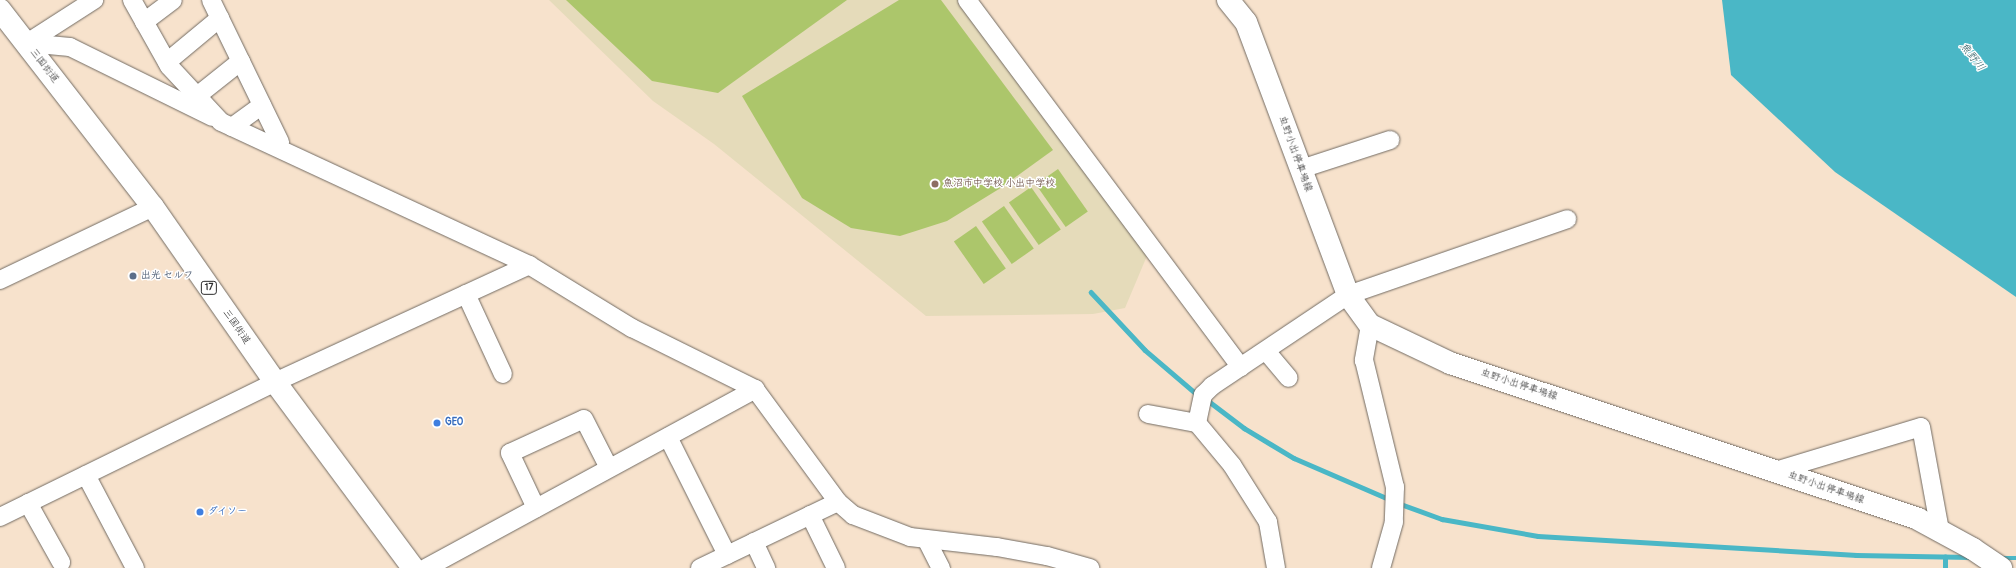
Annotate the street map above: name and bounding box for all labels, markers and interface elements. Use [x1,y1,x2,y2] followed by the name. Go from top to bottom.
[1957,40,1987,74] water label: 魚野川
[27,47,61,85] street label: 三国街道
[1276,114,1314,194] street label: 虫野小出停車場線
[943,178,1055,190] place label: 魚沼市中学校 小出中学校
[930,179,940,189] marker: 魚沼市中学校 小出中学校
[141,270,193,282] place label: 出光 セルフ
[128,271,138,281] marker: 出光 セルフ
[200,281,218,295] road number: 17
[220,307,252,347] street label: 三国街道
[1479,367,1559,403] street label: 虫野小出停車場線
[445,417,463,429] place label: GEO
[432,418,442,428] marker: GEO
[1786,469,1866,507] street label: 虫野小出停車場線
[208,506,248,518] place label: ダイソー
[195,507,205,517] marker: ダイソー

